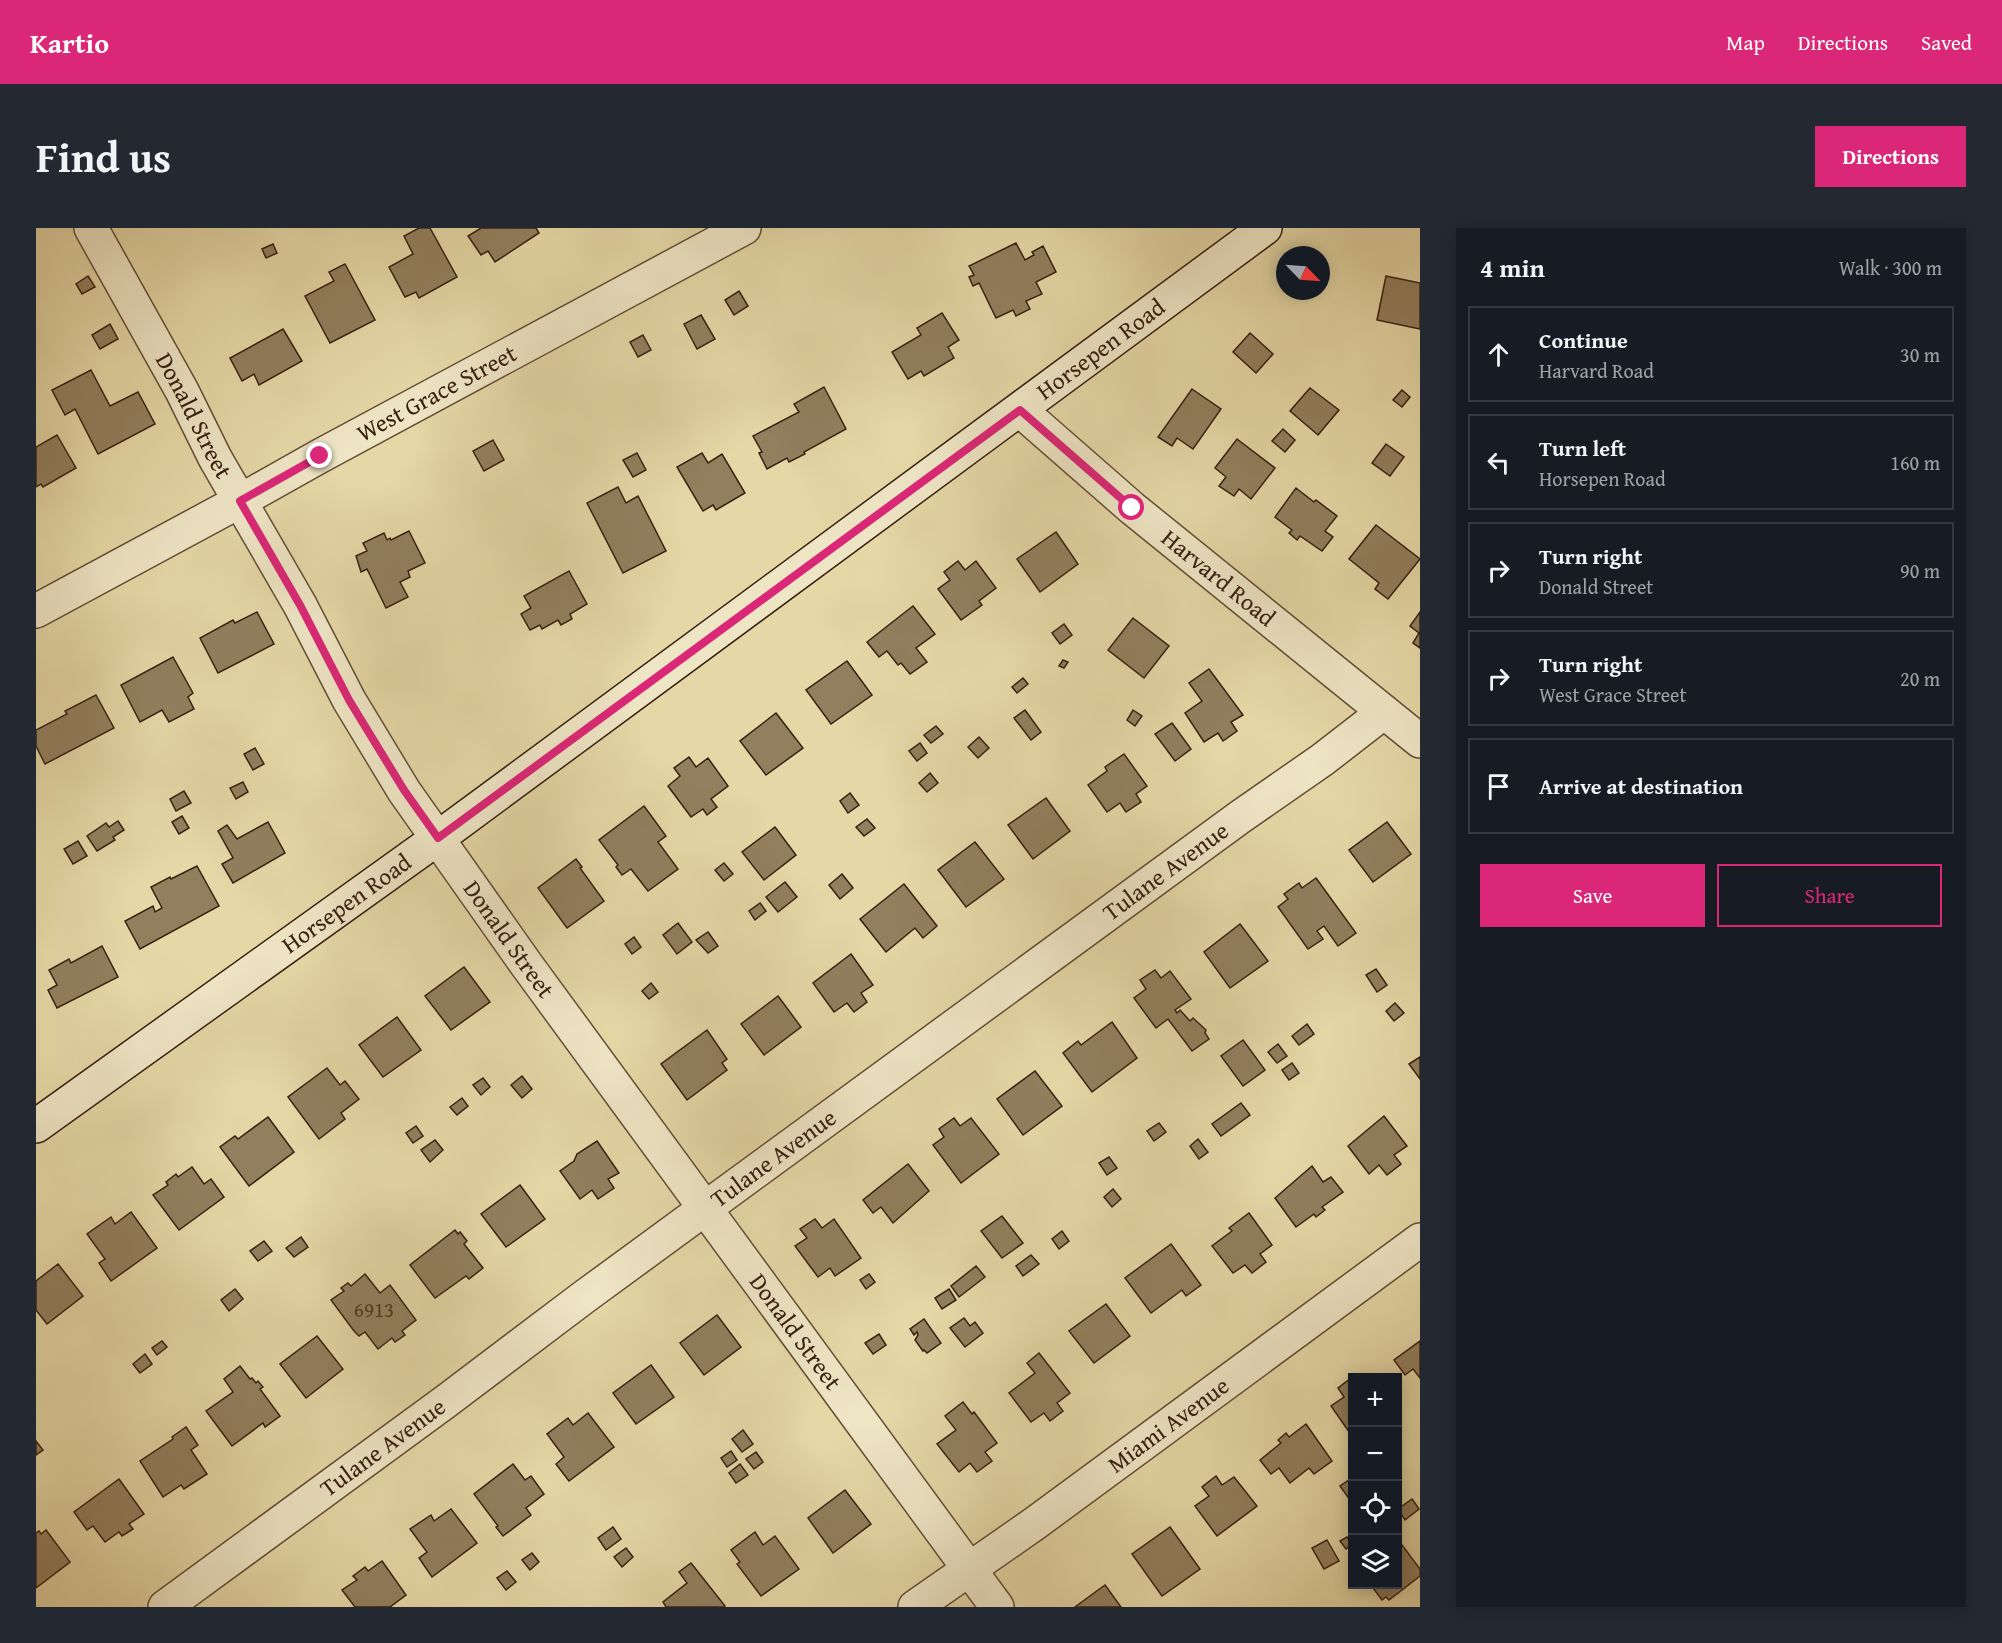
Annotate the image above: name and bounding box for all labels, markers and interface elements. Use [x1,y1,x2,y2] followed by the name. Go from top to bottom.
[30,22,109,63] text: Kartio
[1726,27,1765,58] text: Map
[1798,27,1888,58] text: Directions
[1921,27,1972,58] text: Saved
[36,126,171,187] text: Find us
[1815,126,1966,187] button: Directions
[1276,246,1330,300] north arrow
[1480,248,1545,287] text: 4 min
[1839,253,1942,282] text: Walk · 300 m
[1029,289,1172,408] street label: Horsepen Road
[1539,324,1628,356] text: Continue
[350,335,523,450] street label: West Grace Street
[1482,338,1515,371] icon: ahead
[1900,340,1940,369] text: 30 m
[147,346,241,485] street label: Donald Street
[1539,356,1654,385] text: Harvard Road
[1539,432,1626,464] text: Turn left
[306,442,332,468] route end
[1482,446,1515,479] icon: left
[1890,448,1940,477] text: 160 m
[1539,464,1666,493] text: Horsepen Road
[1118,494,1144,520] route start
[1154,521,1284,635] street label: Harvard Road
[1539,540,1642,572] text: Turn right
[1482,554,1515,587] icon: right
[1900,556,1940,585] text: 90 m
[1539,572,1653,601] text: Donald Street
[1539,648,1642,680] text: Turn right
[1482,662,1515,695] icon: right
[1900,664,1940,693] text: 20 m
[1539,680,1687,709] text: West Grace Street
[1482,770,1515,803] icon: arrive
[1539,770,1743,802] text: Arrive at destination
[1095,813,1236,929] street label: Tulane Avenue
[274,844,418,962] street label: Horsepen Road
[1480,864,1705,927] button: Save
[1717,864,1942,927] button: Share
[455,873,564,1006] street label: Donald Street
[703,1100,843,1216] street label: Tulane Avenue
[741,1266,851,1398] street label: Donald Street
[354,1294,394,1325] house number: 6913
[1100,1368,1236,1481] street label: Miami Avenue
[1348,1373,1402,1589] map controls
[1348,1373,1402,1427] button: +
[312,1389,453,1505] street label: Tulane Avenue
[1348,1427,1402,1481] button: −
[1348,1481,1402,1535] button: locate
[1348,1535,1402,1589] button: layers

